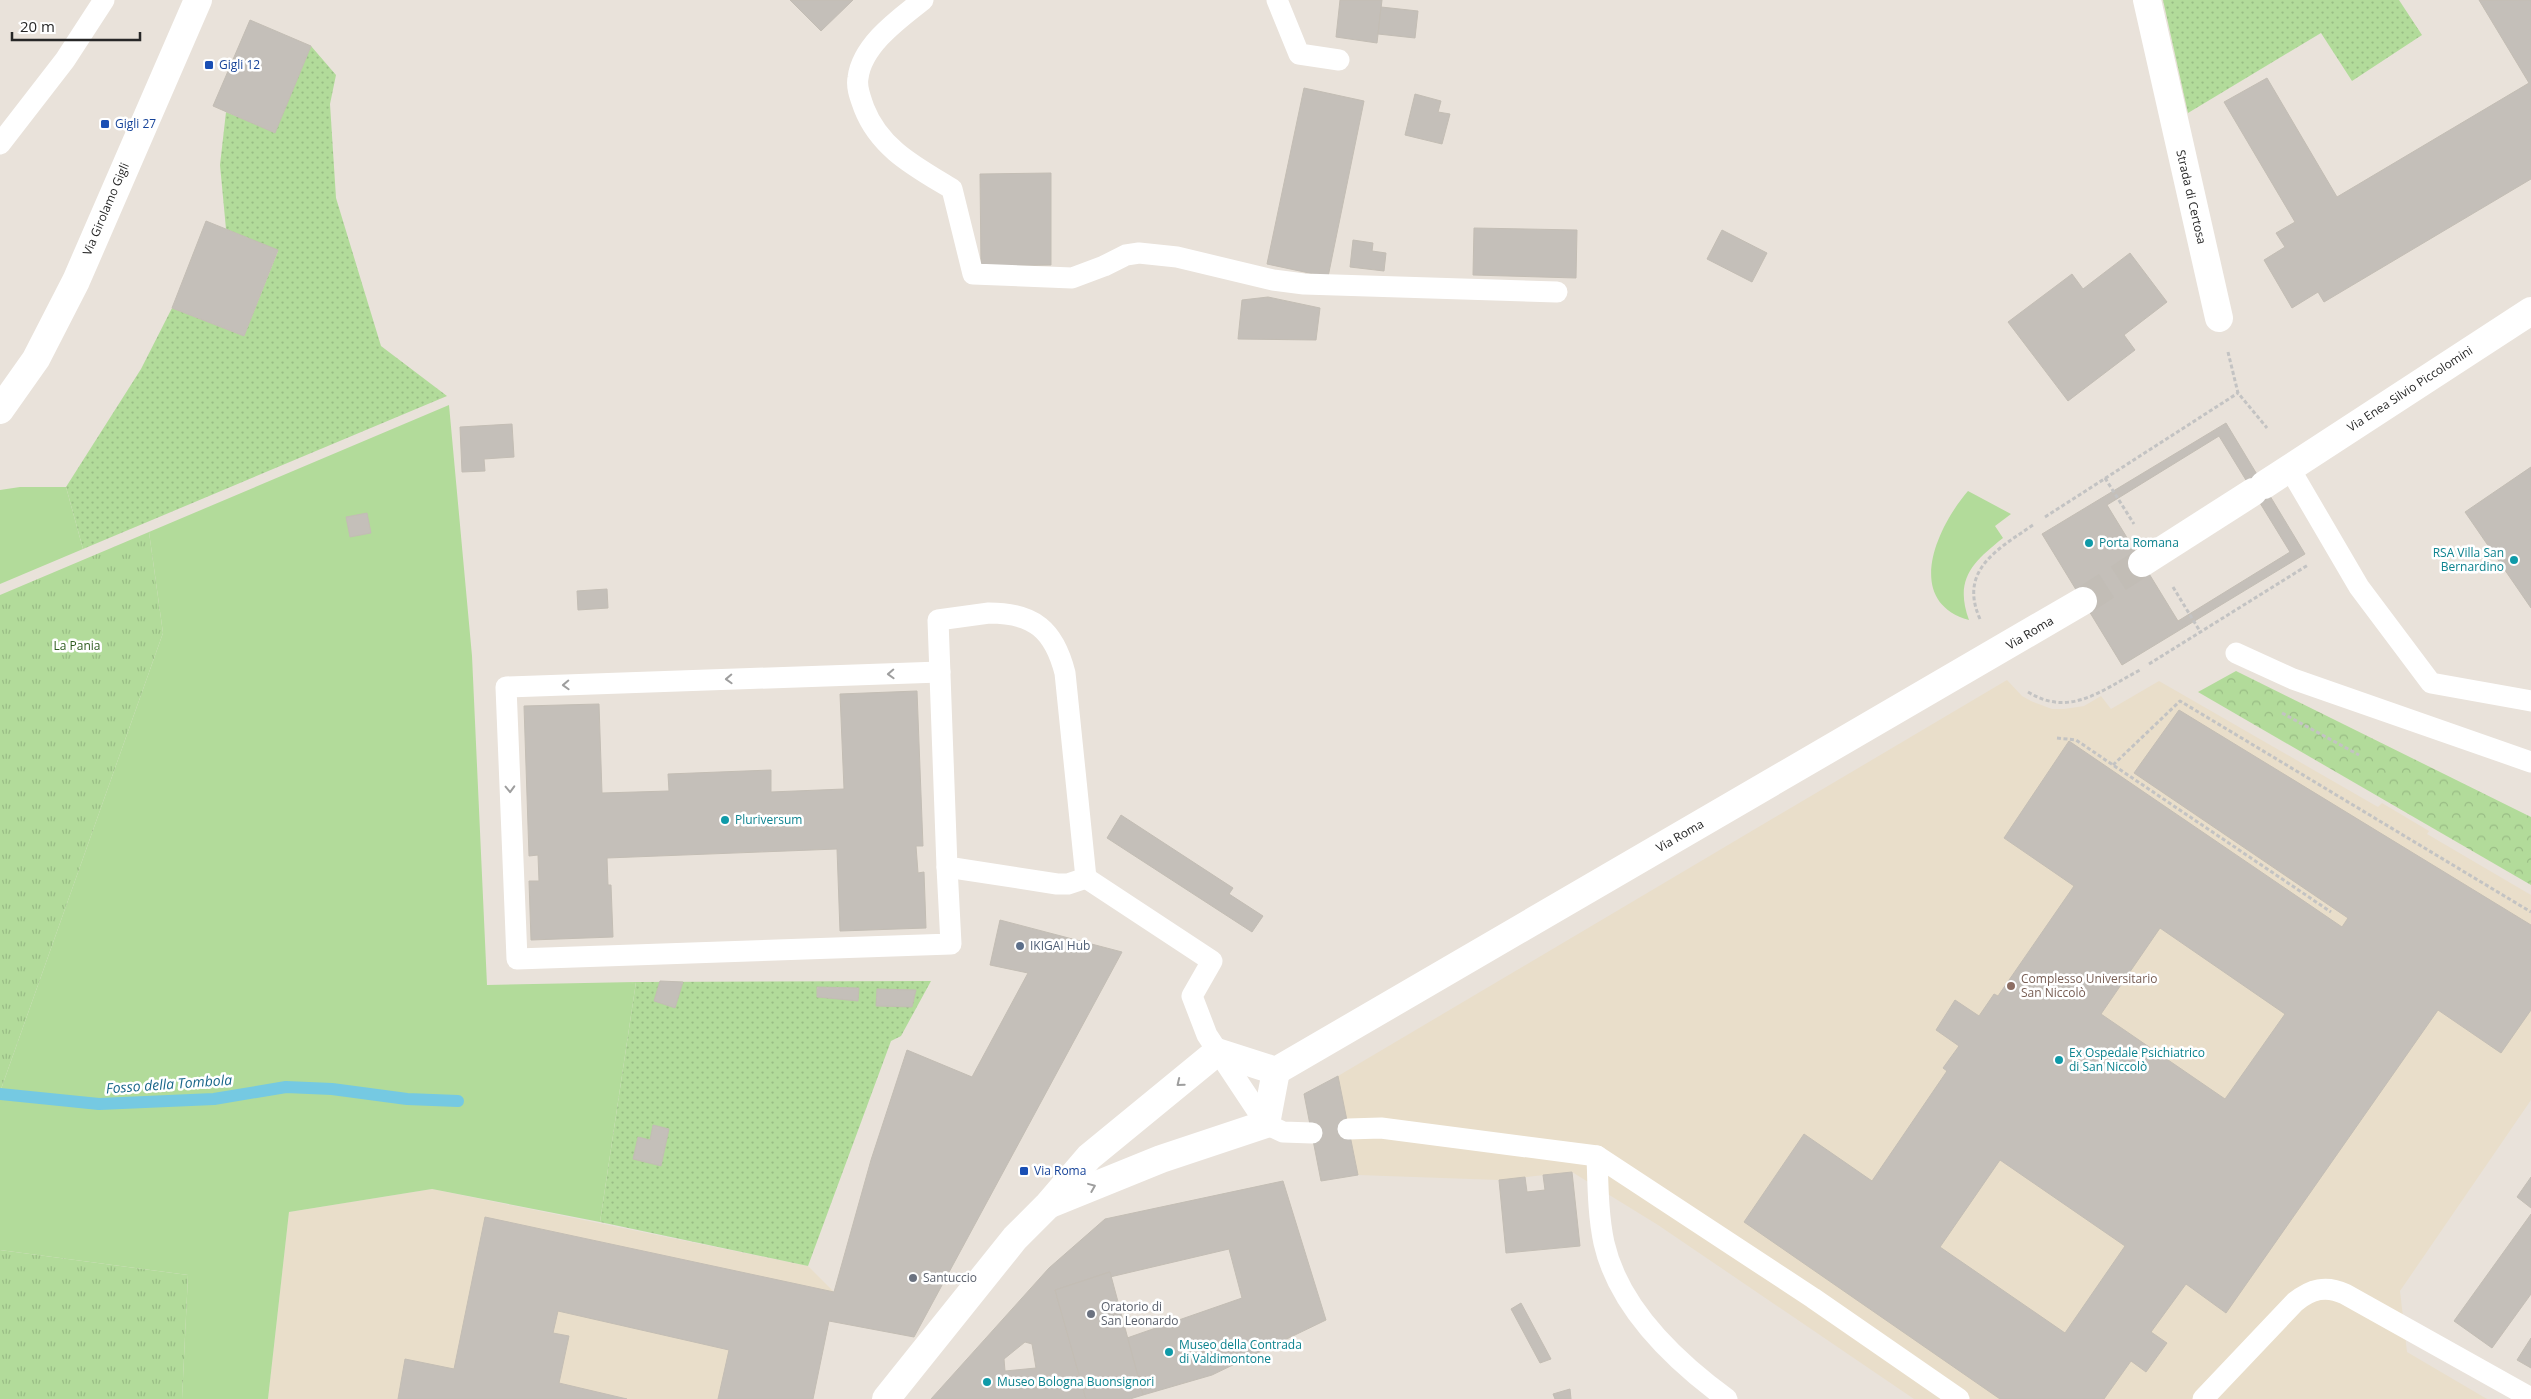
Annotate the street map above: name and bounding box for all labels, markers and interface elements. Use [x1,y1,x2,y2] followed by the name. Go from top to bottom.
[12,10,140,42] scale bar
[20,16,55,36] text: 20 m
[219,56,260,73] place label: Gigli 12
[203,59,215,71] marker: Gigli 12
[115,115,156,132] place label: Gigli 27
[99,118,111,130] marker: Gigli 27
[2172,148,2211,246] street label: Strada di Certosa
[78,160,133,258] street label: Via Girolamo Gigli
[2344,342,2476,436] street label: Via Enea Silvio Piccolomini
[2099,534,2179,551] place label: Porta Romana
[2083,537,2095,549] marker: Porta Romana
[2433,544,2504,575] place label: RSA Villa San Bernardino
[2508,554,2520,566] marker: RSA Villa San Bernardino
[2003,612,2057,653] street label: Via Roma
[54,637,101,654] park label: La Pania
[887,669,894,679] one-way arrow
[725,674,733,685] one-way arrow
[562,680,570,690] one-way arrow
[505,786,516,794] one-way arrow
[735,811,802,828] place label: Pluriversum
[719,814,731,826] marker: Pluriversum
[1653,815,1707,856] street label: Via Roma
[1030,937,1090,954] place label: IKIGAI Hub
[1014,940,1026,952] marker: IKIGAI Hub
[2021,970,2157,1001] place label: Complesso Universitario San Niccolò
[2005,980,2017,992] marker: Complesso Universitario San Niccolò
[2069,1044,2205,1075] place label: Ex Ospedale Psichiatrico di San Niccolò
[2053,1054,2065,1066] marker: Ex Ospedale Psichiatrico di San Niccolò
[105,1070,233,1097] water label: Fosso della Tombola
[1176,1078,1185,1087] one-way arrow
[1034,1162,1086,1179] place label: Via Roma
[1018,1165,1030,1177] marker: Via Roma
[1087,1183,1096,1194] one-way arrow
[923,1269,977,1286] place label: Santuccio
[907,1272,919,1284] marker: Santuccio
[1101,1298,1178,1329] place label: Oratorio di San Leonardo
[1085,1308,1097,1320] marker: Oratorio di San Leonardo
[1179,1336,1302,1367] place label: Museo della Contrada di Valdimontone
[1163,1346,1175,1358] marker: Museo della Contrada di Valdimontone
[997,1373,1154,1390] place label: Museo Bologna Buonsignori
[981,1376,993,1388] marker: Museo Bologna Buonsignori

